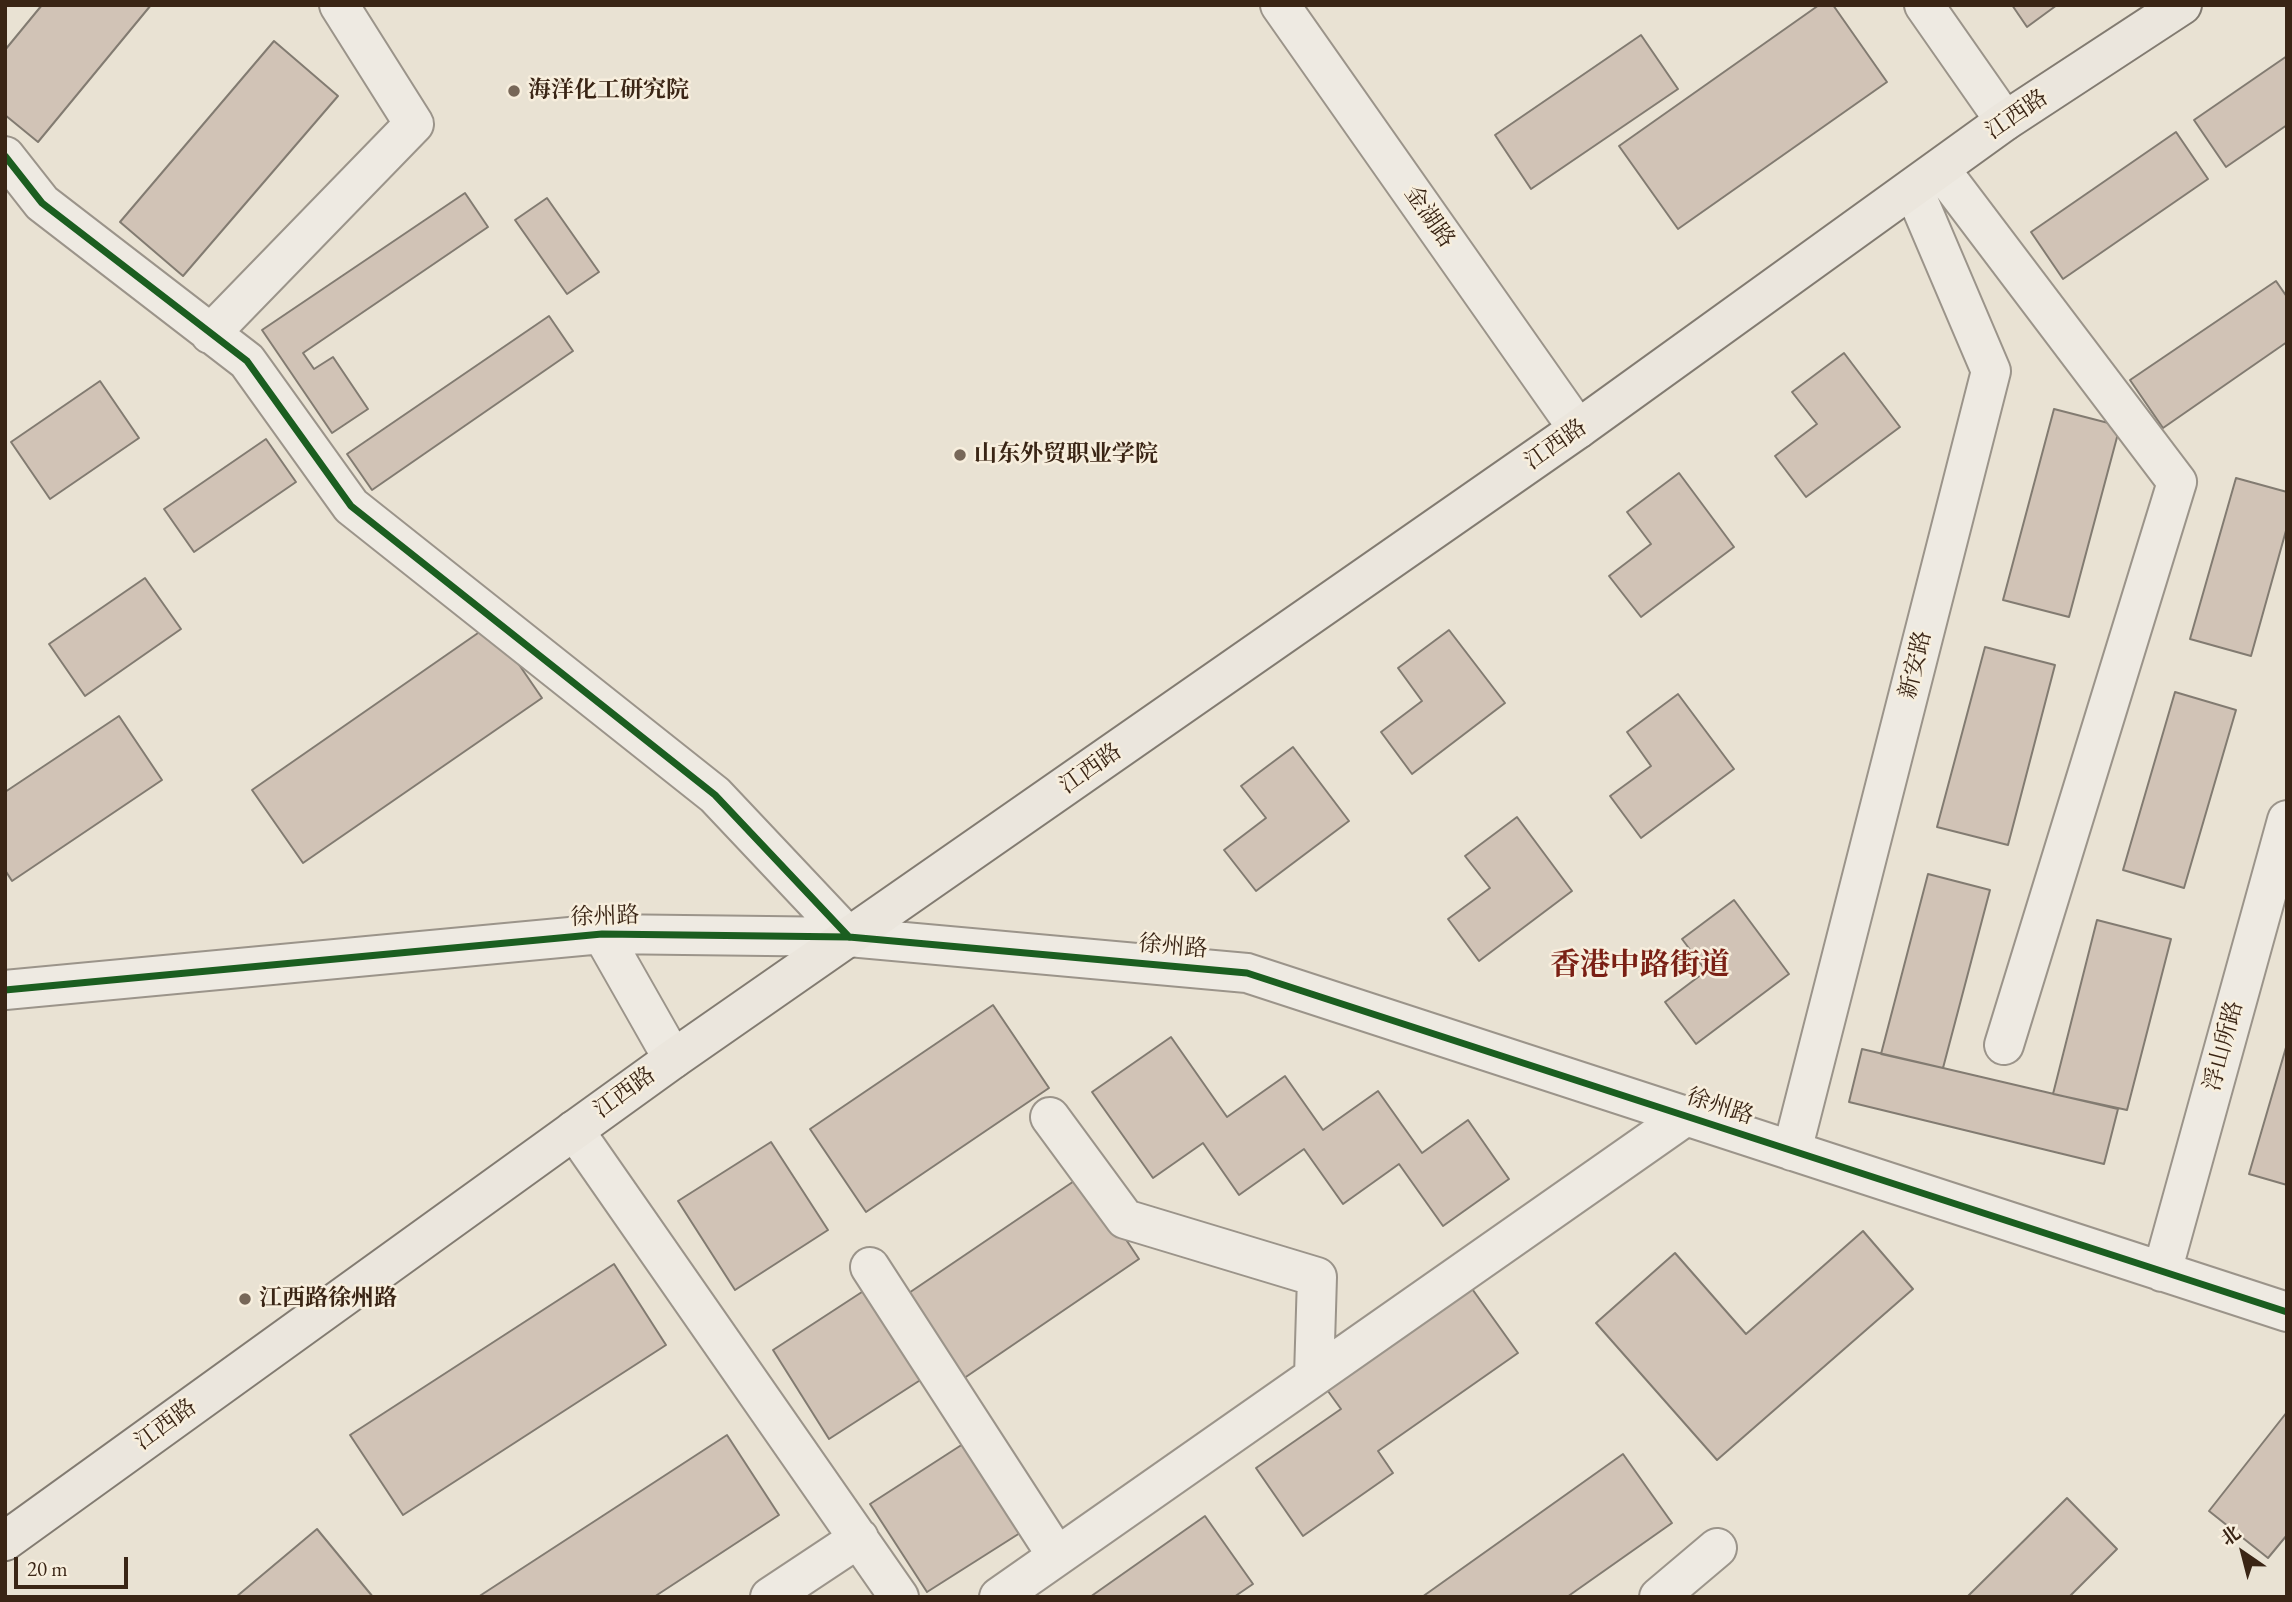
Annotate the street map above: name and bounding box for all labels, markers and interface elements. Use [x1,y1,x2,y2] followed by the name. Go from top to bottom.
[528,77,689,105] place label: 海洋化工研究院
[506,83,522,99] marker: 海洋化工研究院
[1981,84,2053,146] street label: 江西路
[1398,181,1460,253] street label: 金湖路
[1520,414,1592,476] street label: 江西路
[974,441,1158,469] place label: 山东外贸职业学院
[952,447,968,463] marker: 山东外贸职业学院
[1894,628,1938,702] street label: 新安路
[1055,738,1127,800] street label: 江西路
[570,902,640,932] street label: 徐州路
[1137,930,1209,964] street label: 徐州路
[1550,948,1730,984] district label: 香港中路街道
[2199,998,2249,1094] street label: 浮山所路
[589,1062,661,1124] street label: 江西路
[1683,1083,1757,1131] street label: 徐州路
[259,1285,397,1313] place label: 江西路徐州路
[237,1291,253,1307] marker: 江西路徐州路
[130,1394,202,1456] street label: 江西路
[2208,1518,2278,1588] north arrow
[2216,1520,2246,1551] text: 北
[18,1542,131,1586] scale bar
[27,1555,68,1582] text: 20 m

